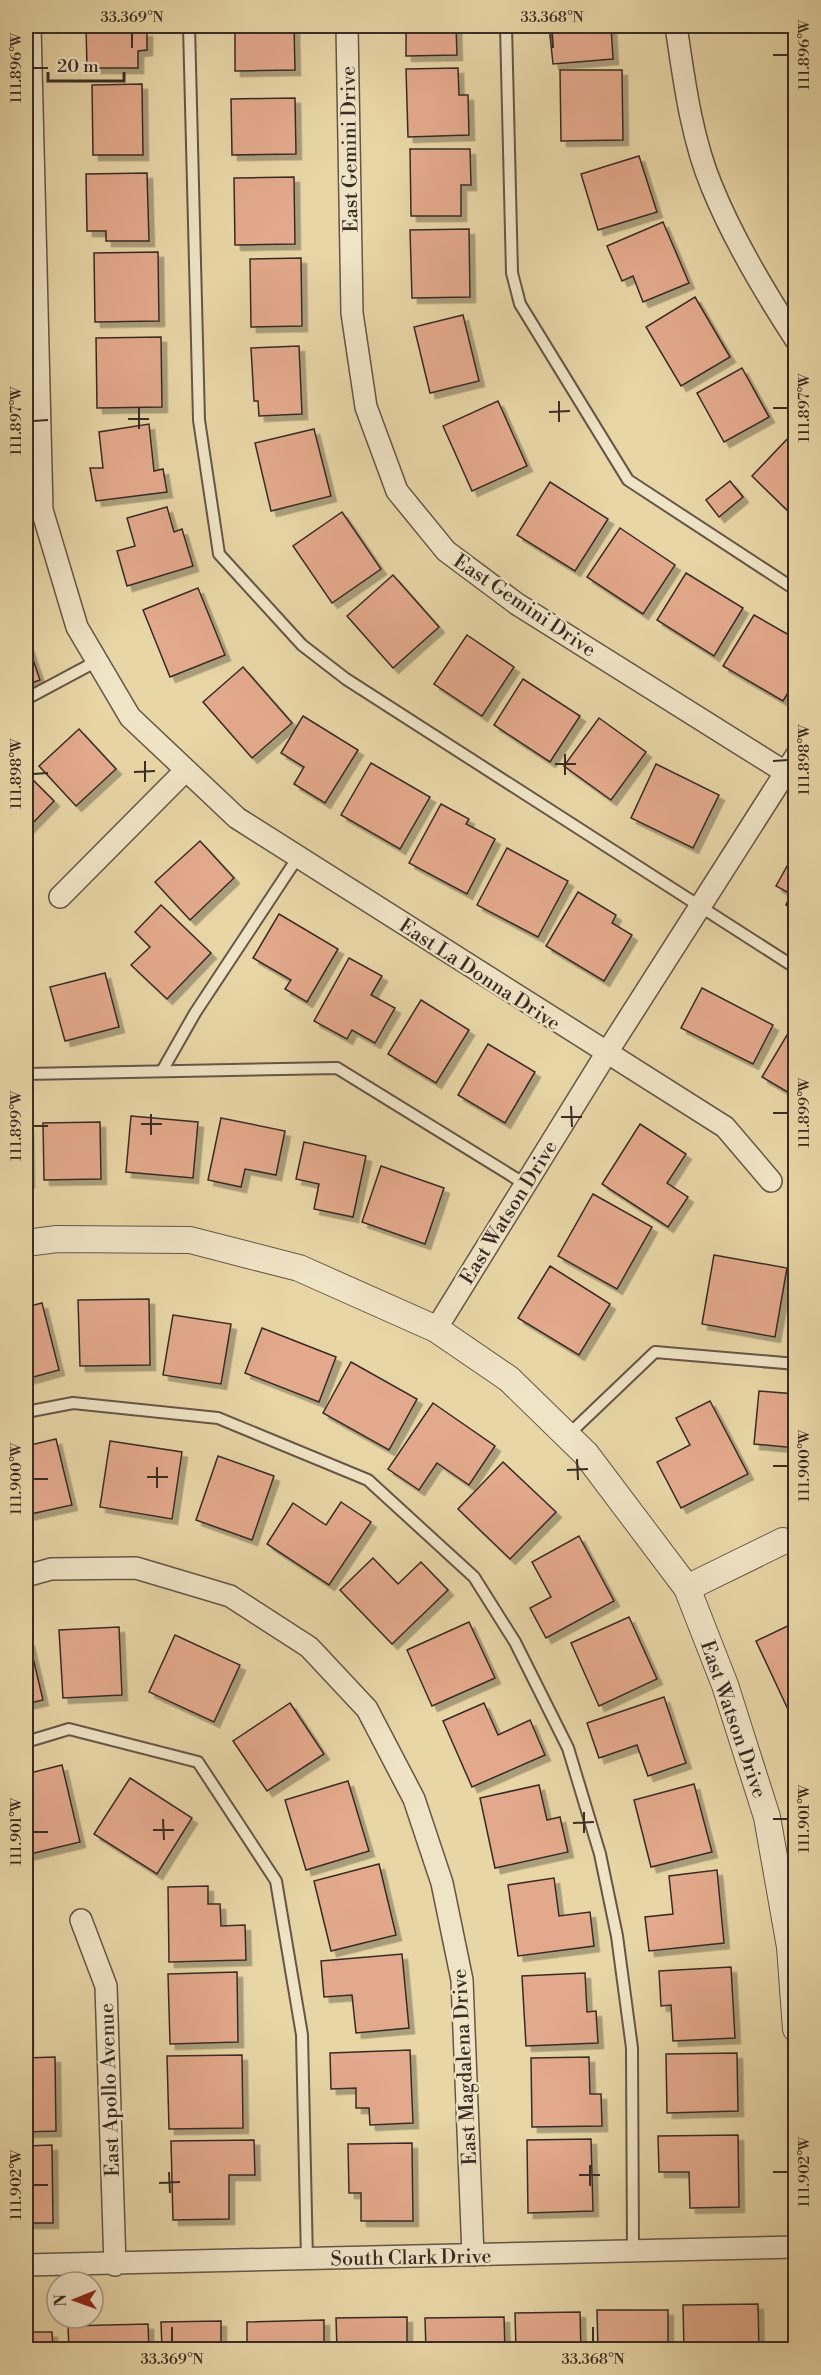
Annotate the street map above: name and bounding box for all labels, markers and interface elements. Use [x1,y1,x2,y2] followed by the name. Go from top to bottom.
[100,8,164,27] text: 33.369°N
[520,8,584,27] text: 33.368°N
[795,19,814,90] text: 111.896°W
[7,32,26,103] text: 111.896°W
[48,45,124,83] scale bar
[57,55,99,78] text: 20 m
[337,65,364,232] street label: East Gemini Drive
[795,373,814,442] text: 111.897°W
[7,386,26,455] text: 111.897°W
[448,549,600,663] street label: East Gemini Drive
[795,724,814,795] text: 111.898°W
[7,738,26,809] text: 111.898°W
[394,914,565,1037] street label: East La Donna Drive
[795,1077,814,1148] text: 111.899°W
[7,1090,26,1161] text: 111.899°W
[455,1136,564,1289] street label: East Watson Drive
[795,1430,814,1502] text: 111.900°W
[7,1443,26,1515] text: 111.900°W
[694,1637,771,1802] street label: East Watson Drive
[795,1785,814,1853] text: 111.901°W
[7,1798,26,1866] text: 111.901°W
[448,1968,483,2166] street label: East Magdalena Drive
[95,2003,126,2177] street label: East Apollo Avenue
[795,2136,814,2207] text: 111.902°W
[7,2149,26,2220] text: 111.902°W
[330,2245,492,2272] street label: South Clark Drive
[45,2270,105,2330] north arrow
[51,2293,71,2307] text: N
[140,2350,204,2369] text: 33.369°N
[561,2350,625,2369] text: 33.368°N

